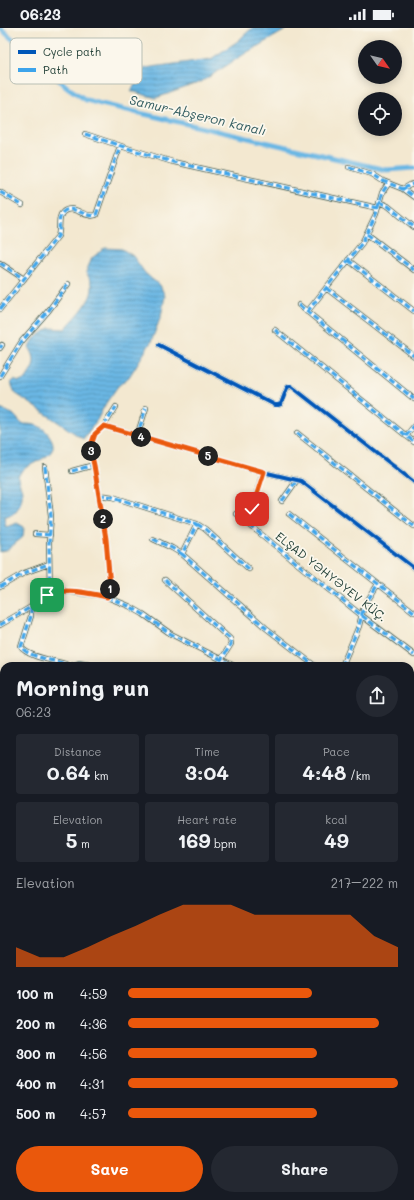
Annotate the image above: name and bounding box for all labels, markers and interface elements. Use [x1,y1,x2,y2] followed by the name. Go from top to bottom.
[20,4,61,24] text: 06:23
[10,38,142,84] legend
[358,40,402,84] north arrow
[358,40,402,136] map controls
[43,44,101,59] text: Cycle path
[43,62,68,77] text: Path
[128,90,268,139] water label: Samur-Abşeron kanalı
[358,92,402,136] button: locate
[131,427,151,447] pin: 4
[138,429,144,444] text: 4
[81,441,101,461] pin: 3
[88,443,94,458] text: 3
[198,446,218,466] pin: 5
[205,448,211,463] text: 5
[235,492,269,526] pin
[241,498,263,520] icon: check
[93,509,113,529] pin: 2
[100,511,106,526] text: 2
[273,528,390,625] street label: ELŞAD YƏHYƏYEV KÜÇ.
[30,578,64,612] pin
[100,579,120,599] pin: 1
[108,581,112,596] text: 1
[36,584,58,606] icon: arrive
[16,673,149,702] text: Morning run
[356,675,398,717] button: share
[16,703,51,720] text: 06:23
[54,744,101,759] text: Distance
[194,744,220,759] text: Time
[323,744,350,759] text: Pace
[47,759,91,785] text: 0.64
[185,759,229,785] text: 3:04
[302,759,346,785] text: 4:48
[91,768,109,783] text: km
[346,768,370,783] text: /km
[53,812,102,827] text: Elevation
[177,812,237,827] text: Heart rate
[325,812,347,827] text: kcal
[66,827,77,853] text: 5
[177,827,210,853] text: 169
[324,827,349,853] text: 49
[77,836,90,851] text: m
[210,836,237,851] text: bpm
[16,874,74,891] text: Elevation
[331,874,398,891] text: 217–222 m
[16,985,53,1002] text: 100 m
[80,985,107,1002] text: 4:59
[16,1015,55,1032] text: 200 m
[80,1015,107,1032] text: 4:36
[16,1045,56,1062] text: 300 m
[80,1045,107,1062] text: 4:56
[16,1075,56,1092] text: 400 m
[80,1075,105,1092] text: 4:31
[16,1105,55,1122] text: 500 m
[80,1105,106,1122] text: 4:57
[16,1146,203,1192] button: Save
[211,1146,398,1192] button: Share

